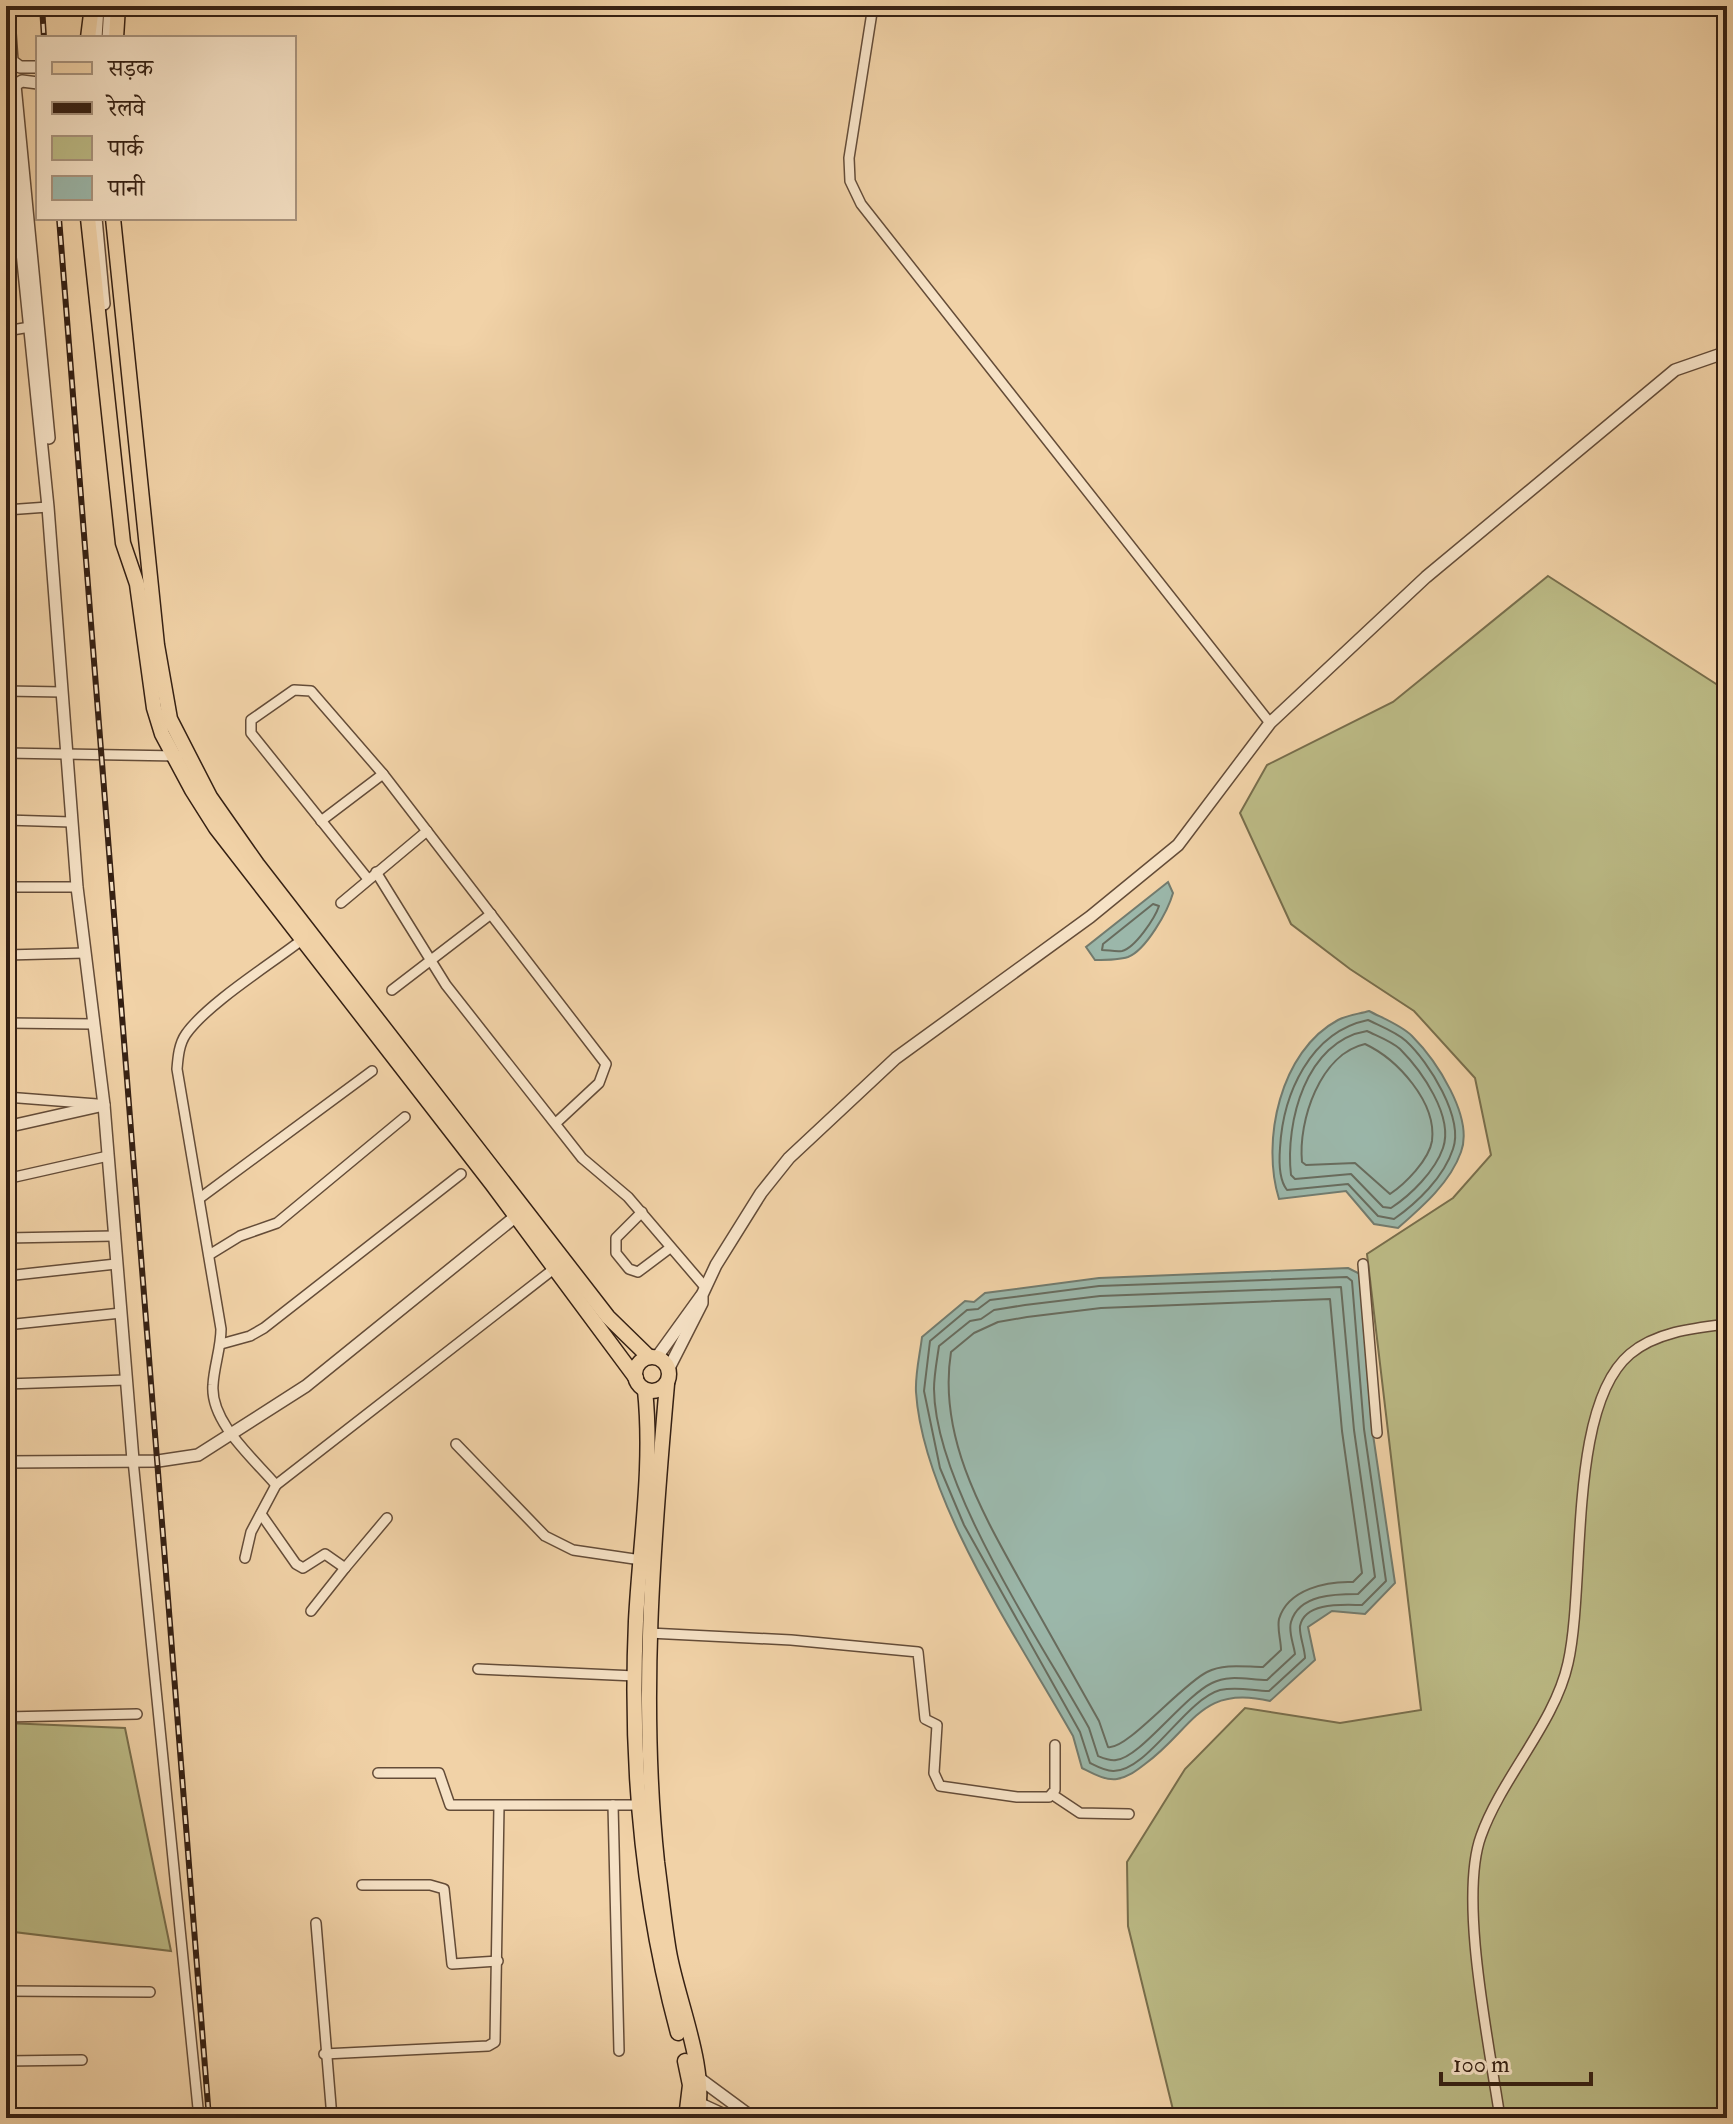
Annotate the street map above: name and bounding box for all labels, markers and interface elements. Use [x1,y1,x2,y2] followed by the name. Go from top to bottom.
[36,36,296,220] legend
[107,53,155,84] text: सड़क
[105,93,147,124] text: रेलवे
[107,133,145,164] text: पार्क
[107,173,146,204] text: पानी
[1441,2036,1591,2086] scale bar
[1453,2049,1510,2080] text: 100 m

